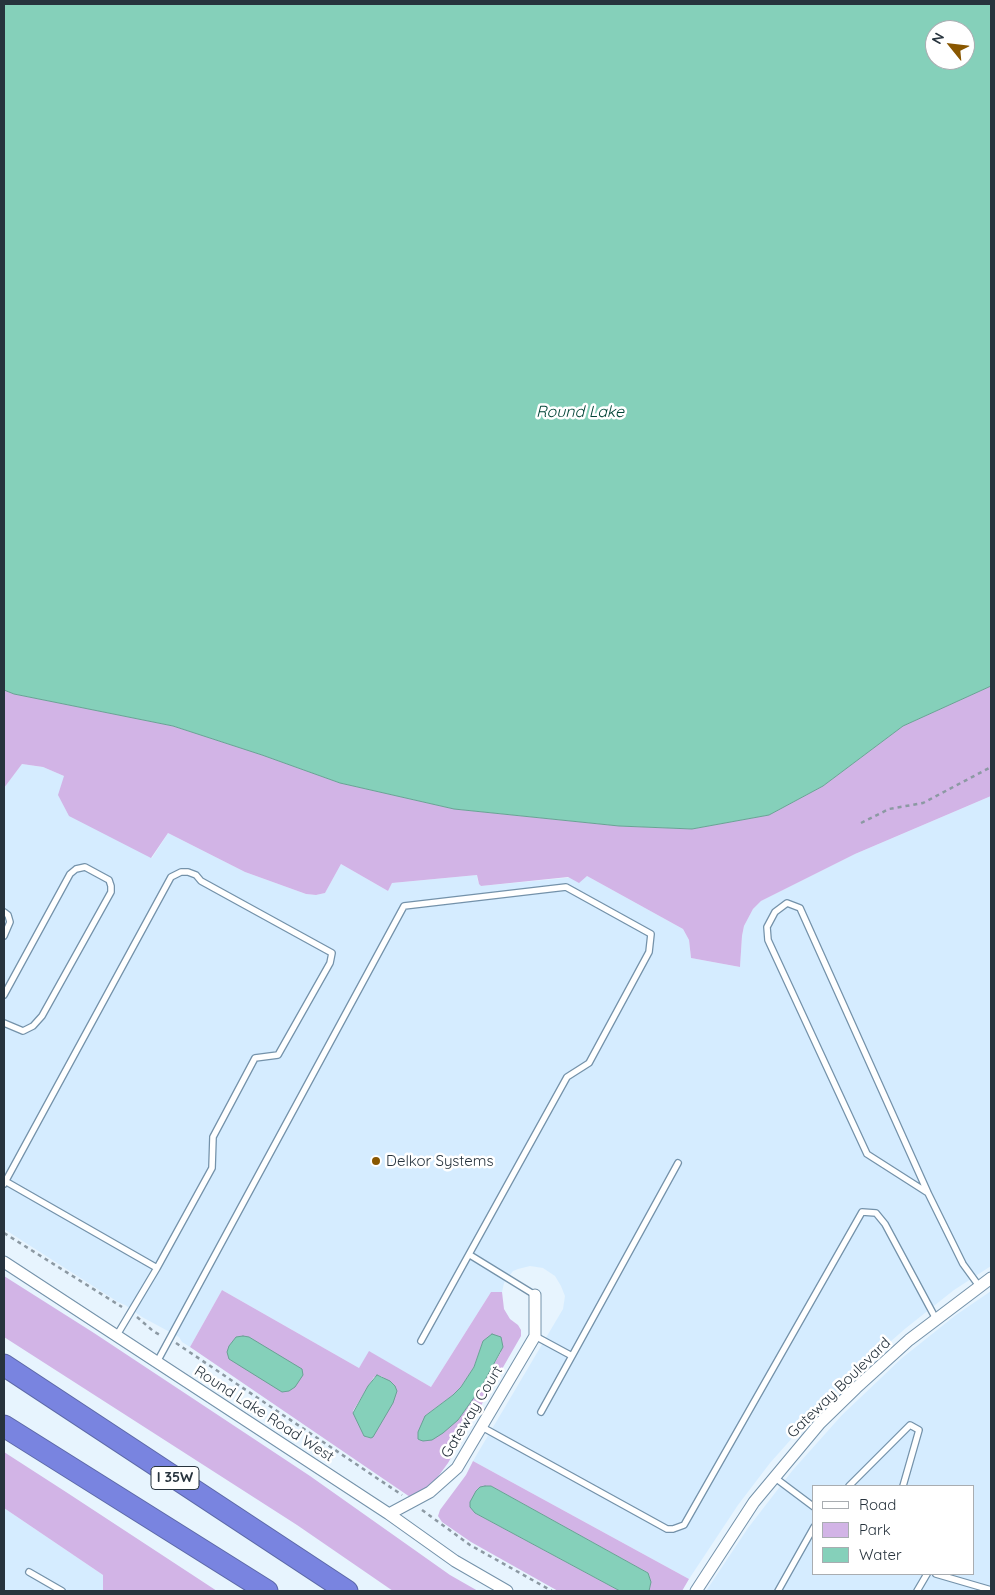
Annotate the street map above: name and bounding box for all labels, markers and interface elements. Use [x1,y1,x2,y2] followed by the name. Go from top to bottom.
[925,20,975,70] north arrow
[927,29,948,47] text: N
[536,402,624,422] water label: Round Lake
[386,1152,493,1170] place label: Delkor Systems
[370,1155,382,1167] marker: Delkor Systems
[784,1334,894,1442] street label: Gateway Boulevard
[191,1362,337,1466] street label: Round Lake Road West
[437,1363,507,1461] street label: Gateway Court
[151,1466,199,1490] road number: I 35W
[812,1485,975,1575] legend
[859,1495,896,1514] text: Road
[859,1520,891,1539] text: Park
[859,1545,902,1564] text: Water

